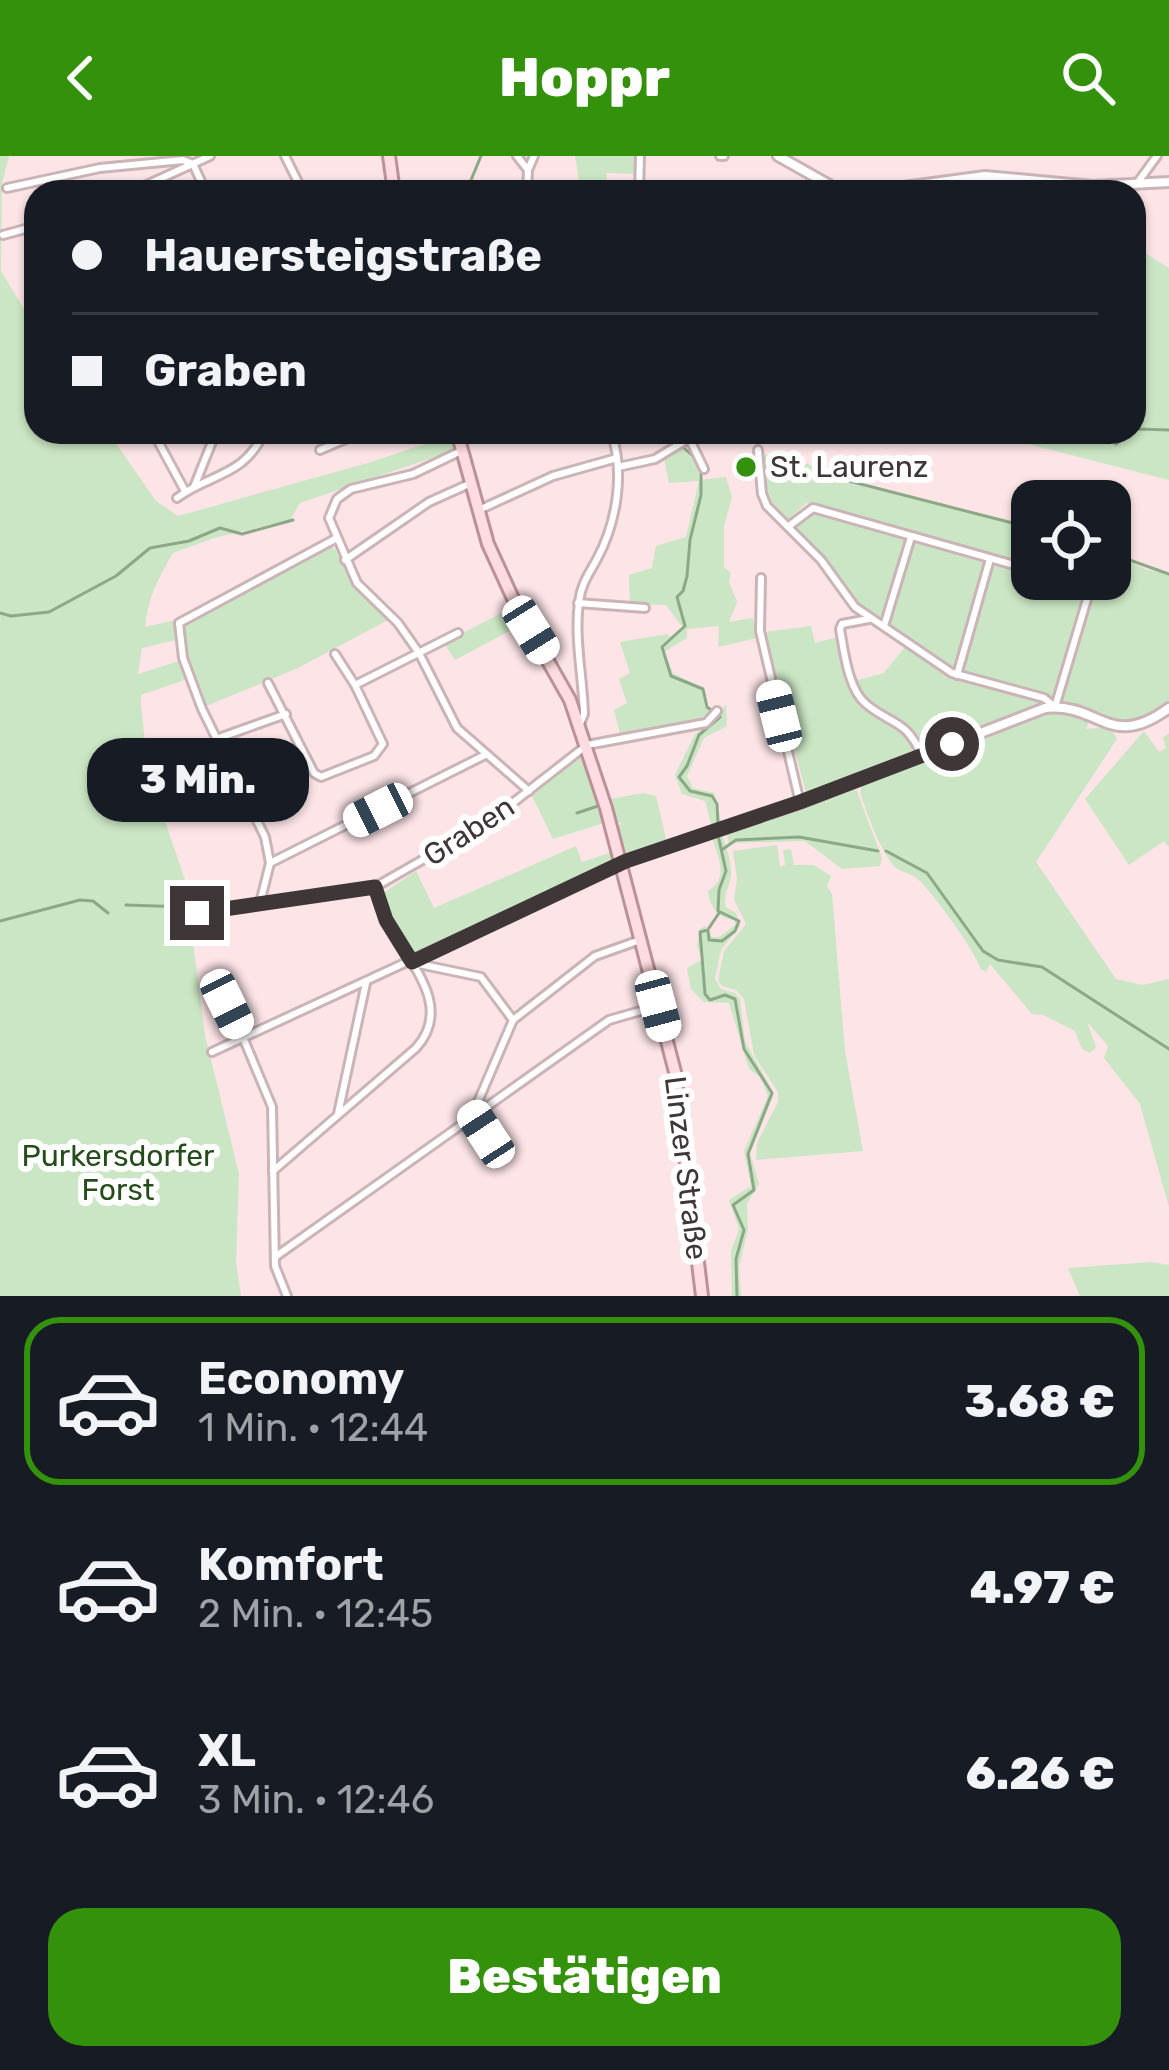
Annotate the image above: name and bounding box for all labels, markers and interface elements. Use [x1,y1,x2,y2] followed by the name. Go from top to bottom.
[48,45,114,111] icon: back
[1055,45,1121,111] icon: search
[499,46,670,110] text: Hoppr
[144,229,542,282] text: Hauersteigstraße
[144,344,307,397] text: Graben
[770,449,928,485] place label: St. Laurenz
[733,454,759,480] marker: St. Laurenz
[1011,480,1131,600] map controls
[1011,480,1131,600] button: locate
[497,590,565,670] car
[753,677,805,755] car
[925,717,979,771] route start
[86,739,308,823] callout: 3 Min.
[140,757,256,803] text: 3 Min.
[338,778,418,842] car
[417,788,521,874] street label: Graben
[170,886,224,940] route end
[195,964,259,1044] car
[631,967,685,1045] car
[657,1074,715,1262] street label: Linzer Straße
[451,1094,521,1174] car
[22,1138,215,1208] park label: Purkersdorfer Forst
[54,1347,162,1455] icon: car
[198,1352,404,1405] text: Economy
[964,1375,1115,1428] text: 3.68 €
[198,1405,428,1451] text: 1 Min. · 12:44
[54,1533,162,1641] icon: car
[198,1538,384,1591] text: Komfort
[970,1561,1115,1614] text: 4.97 €
[198,1591,433,1637] text: 2 Min. · 12:45
[54,1719,162,1827] icon: car
[198,1724,256,1777] text: XL
[966,1747,1115,1800] text: 6.26 €
[198,1777,434,1823] text: 3 Min. · 12:46
[48,1908,1121,2046] button: Bestätigen

